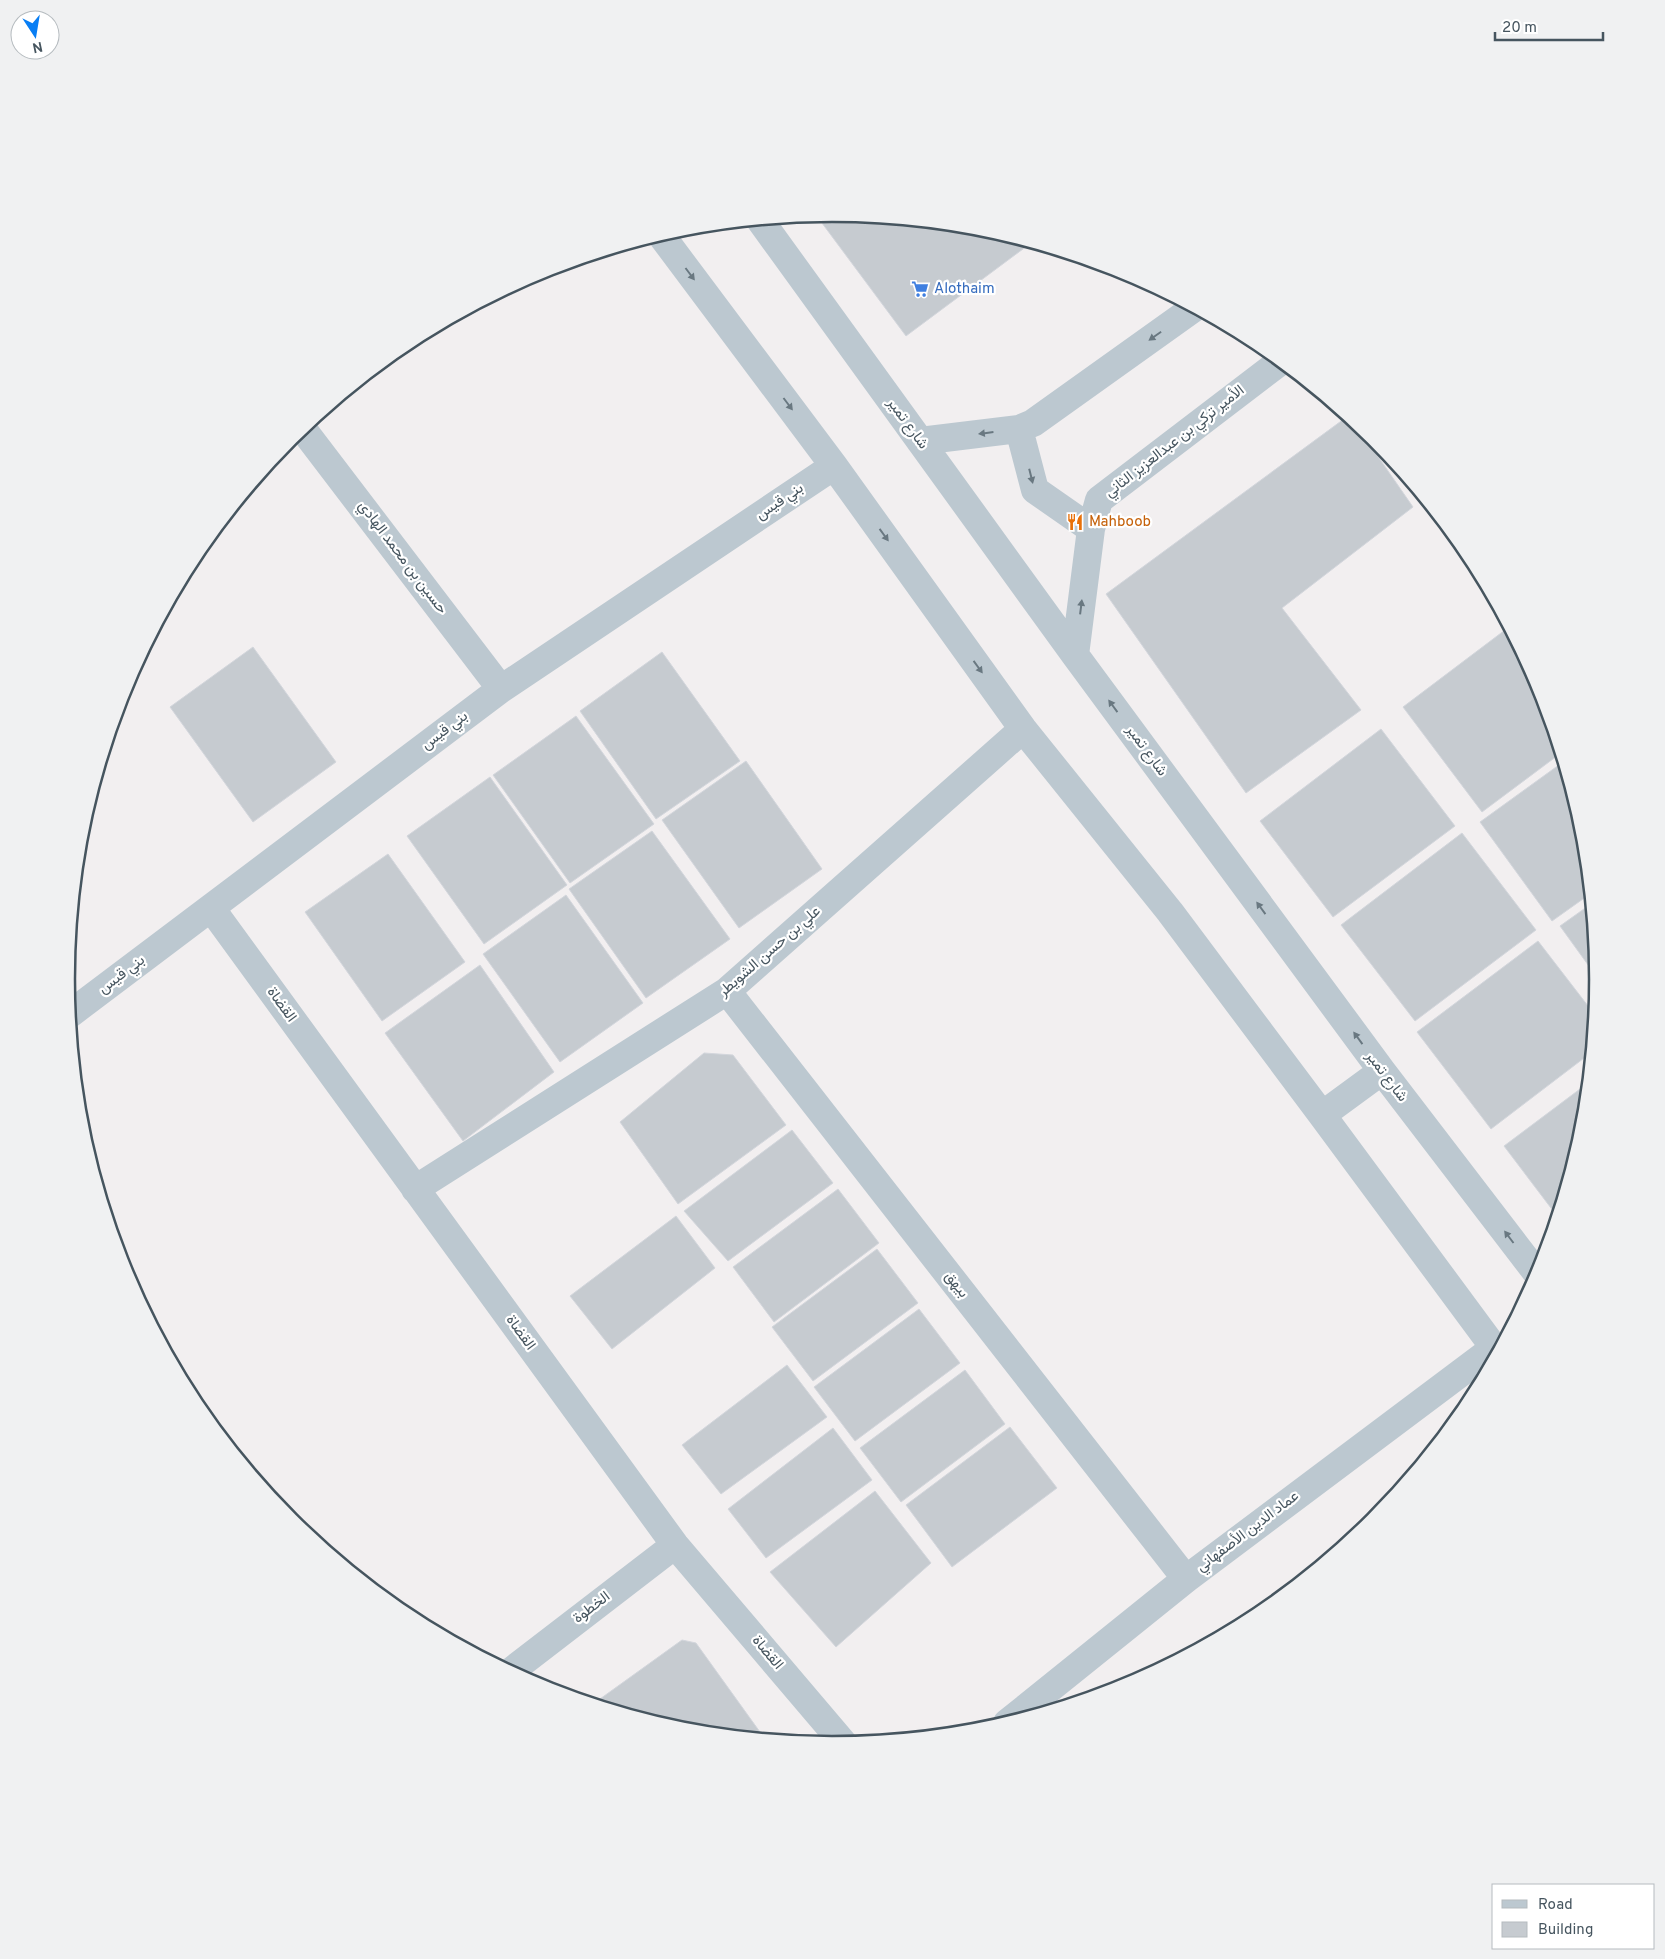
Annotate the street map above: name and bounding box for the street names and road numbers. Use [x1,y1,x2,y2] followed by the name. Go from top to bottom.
[1101,381,1250,504] street label: الأمير تركي بن عبدالعزيز الثاني
[881,394,932,453] street label: شارع تمير
[752,479,809,527] street label: بني قيس
[352,498,451,620] street label: حسين بن محمد الهادي
[418,707,473,756] street label: بني قيس
[1120,721,1171,780] street label: شارع تمير
[714,902,827,1004] street label: علي بن حسن الشويطر
[95,951,150,1000] street label: بني قيس
[262,984,300,1026] street label: القضاة
[1360,1047,1411,1106] street label: شارع تمير
[940,1268,972,1302] street label: بيهق
[501,1312,539,1354] street label: القضاة
[1192,1486,1304,1578] street label: عماد الدين الأصفهاني
[570,1588,614,1628] street label: الخطوة
[747,1632,787,1674] street label: القضاة

